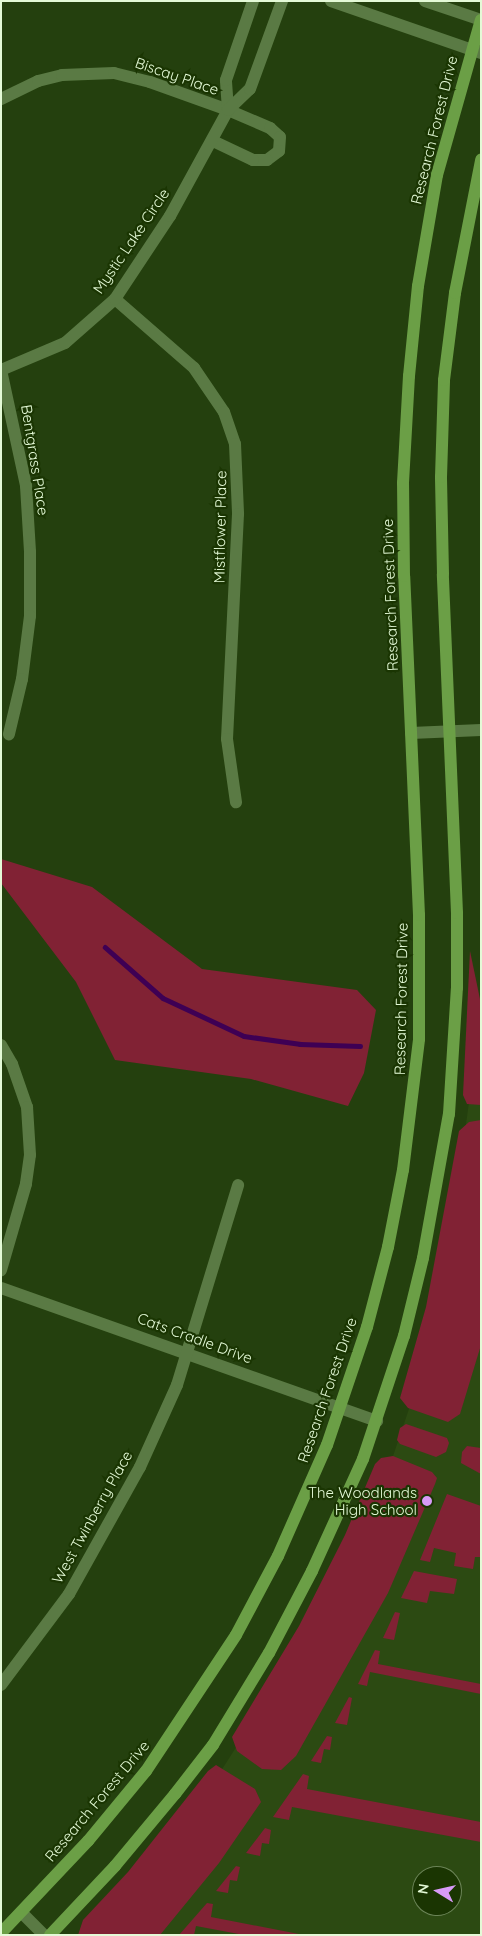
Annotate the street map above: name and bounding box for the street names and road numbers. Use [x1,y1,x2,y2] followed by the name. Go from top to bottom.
[133,53,221,99] street label: Biscay Place
[407,54,461,206] street label: Research Forest Drive
[89,185,173,297] street label: Mystic Lake Circle
[17,403,53,517] street label: Bentgrass Place
[210,470,230,584] street label: Mistflower Place
[378,518,402,672] street label: Research Forest Drive
[391,923,411,1075] street label: Research Forest Drive
[135,1309,255,1367] street label: Cats Cradle Drive
[294,1315,360,1465] street label: Research Forest Drive
[48,1448,136,1586] street label: West Twinberry Place
[41,1737,153,1865] street label: Research Forest Drive

